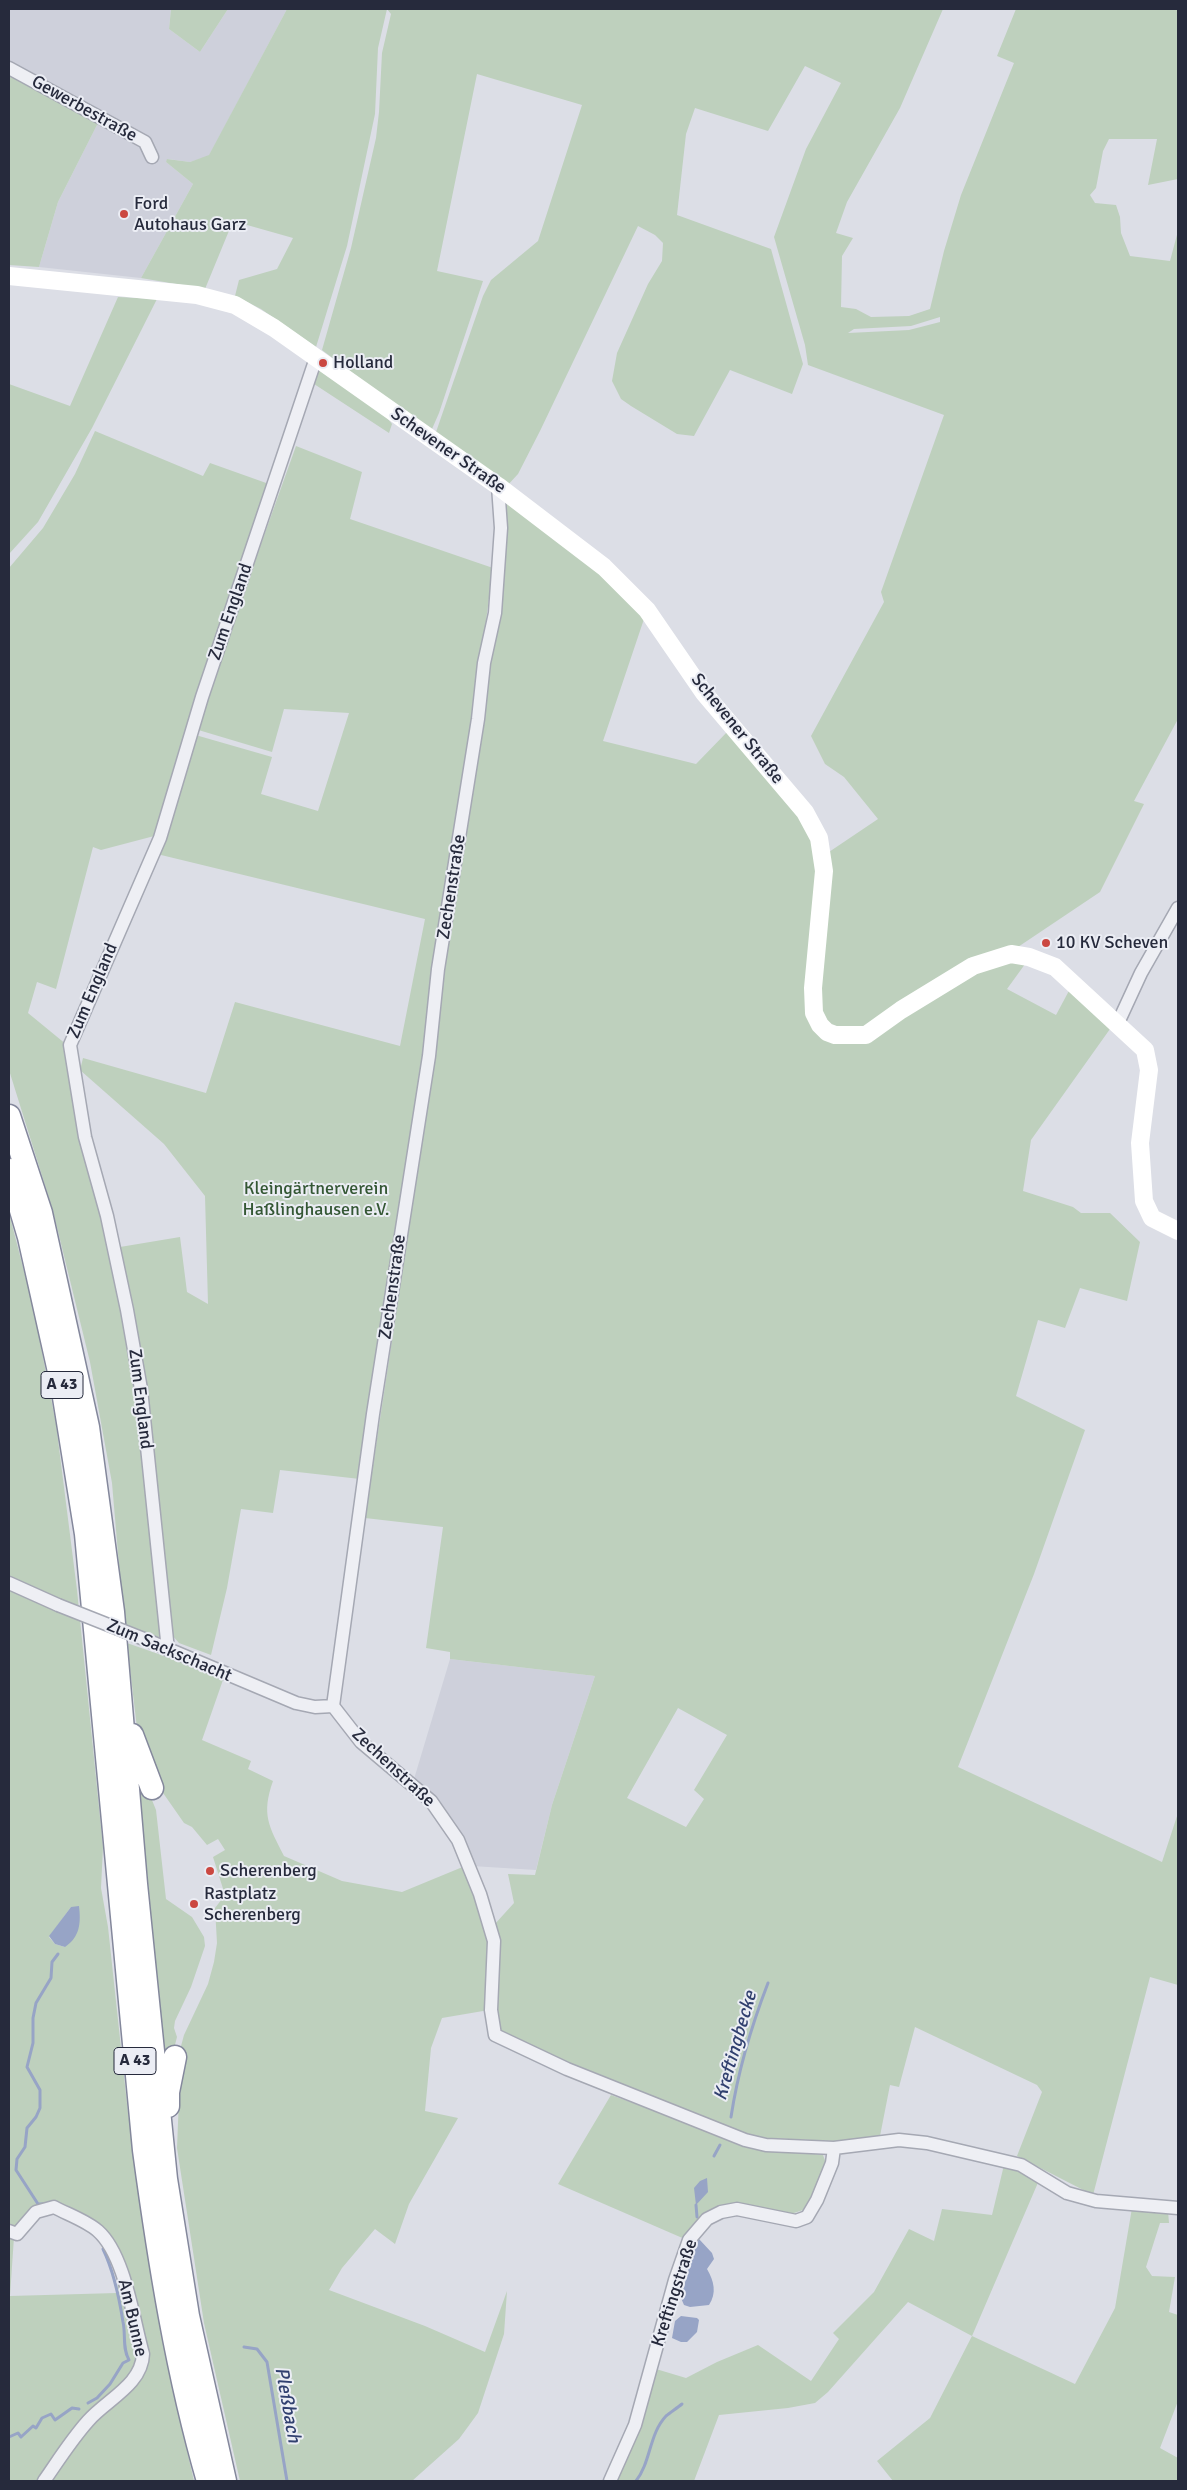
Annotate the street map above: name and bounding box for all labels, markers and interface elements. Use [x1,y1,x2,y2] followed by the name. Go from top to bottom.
[27,71,141,147] street label: Gewerbestraße
[134,193,246,235] place label: Ford Autohaus Garz
[118,208,130,220] marker: Ford Autohaus Garz
[333,352,393,374] place label: Holland
[317,357,329,369] marker: Holland
[386,403,510,499] street label: Schevener Straße
[204,561,258,663] street label: Zum England
[686,669,788,789] street label: Schevener Straße
[433,833,471,941] street label: Zechenstraße
[1056,932,1168,954] place label: 10 KV Scheven
[1040,937,1052,949] marker: 10 KV Scheven
[63,940,123,1042] street label: Zum England
[243,1178,389,1220] park label: Kleingärtnerverein Haßlinghausen e.V.
[375,1233,411,1341] street label: Zechenstraße
[123,1348,157,1450] street label: Zum England
[41,1372,83,1398] road number: A 43
[103,1615,235,1687] street label: Zum Sackschacht
[347,1724,439,1812] street label: Zechenstraße
[220,1860,317,1882] place label: Scherenberg
[204,1865,216,1877] marker: Scherenberg
[204,1883,301,1926] place label: Rastplatz Scherenberg
[188,1898,200,1910] marker: Rastplatz Scherenberg
[710,1989,762,2103] water label: Kreftingbecke
[114,2048,156,2074] road number: A 43
[647,2236,703,2350] street label: Kreftingstraße
[113,2277,151,2359] street label: Am Bunne
[269,2365,305,2445] water label: Pleßbach

